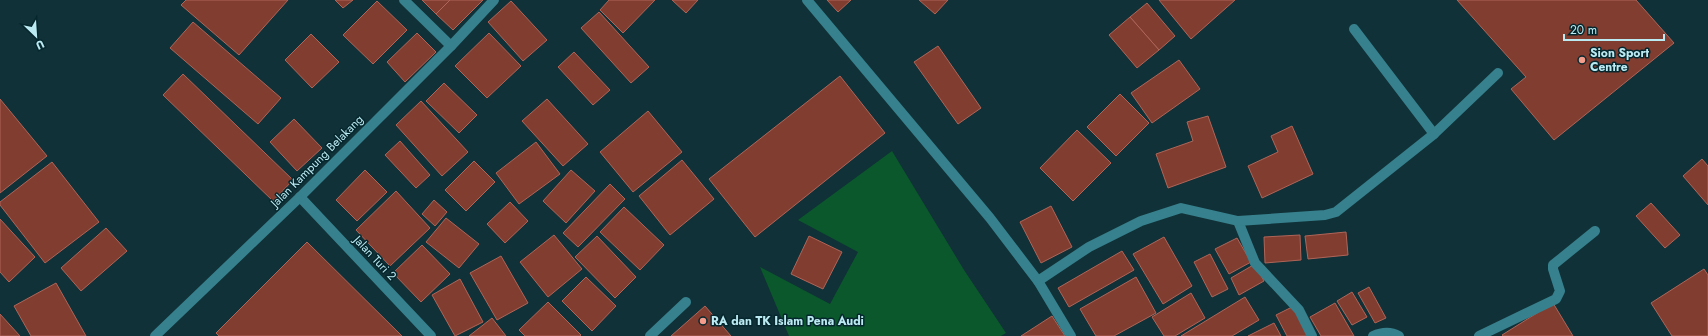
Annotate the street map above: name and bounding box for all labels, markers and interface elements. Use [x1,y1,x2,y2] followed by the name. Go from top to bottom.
[16,16,56,56] north arrow
[1564,16,1664,42] scale bar
[1570,21,1597,39] text: 20 m
[33,36,47,54] text: U
[1590,44,1649,76] place label: Sion Sport Centre
[1577,55,1587,65] marker: Sion Sport Centre
[265,111,367,213] street label: Jalan Kampung Belakang
[348,230,401,285] street label: Jalan Turi 2
[711,312,864,330] place label: RA dan TK Islam Pena Audi
[698,316,708,326] marker: RA dan TK Islam Pena Audi

